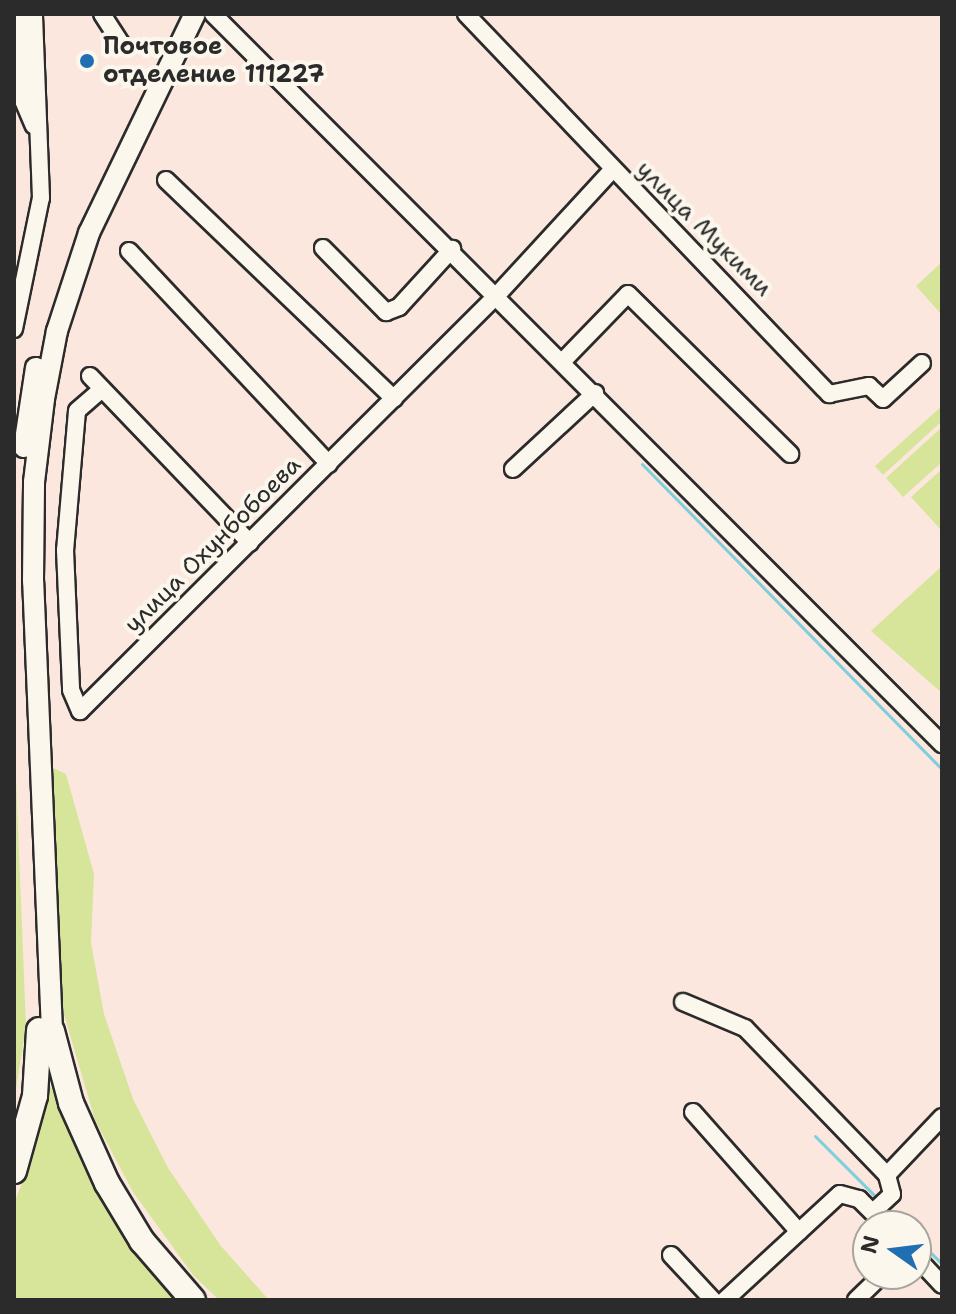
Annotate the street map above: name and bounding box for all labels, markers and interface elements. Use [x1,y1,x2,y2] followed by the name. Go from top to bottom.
[103,33,324,89] place label: Почтовое отделение 111227
[78,52,96,70] marker: Почтовое отделение 111227
[630,155,778,303] street label: улица Мукими
[119,451,307,639] street label: улица Охунбобоева
[852,1210,932,1290] north arrow
[854,1233,886,1257] text: N

